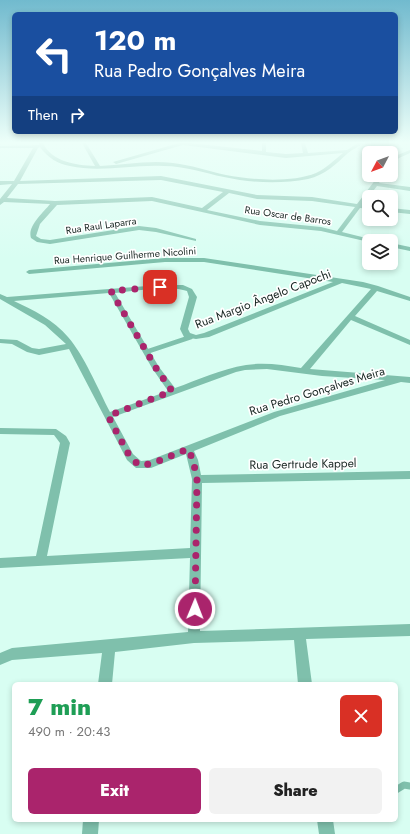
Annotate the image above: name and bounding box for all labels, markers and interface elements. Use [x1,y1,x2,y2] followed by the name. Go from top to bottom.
[94,20,177,61] text: 120 m
[28,28,80,80] icon: left
[94,58,305,84] text: Rua Pedro Gonçalves Meira
[28,104,58,126] text: Then
[66,104,88,126] icon: right
[362,146,398,182] north arrow
[362,146,398,270] map controls
[362,190,398,226] button: search
[244,202,332,229] street label: Rua Oscar de Barros
[65,213,138,238] street label: Rua Raul Laparra
[362,234,398,270] button: layers
[53,243,197,268] street label: Rua Henrique Guilherme Nicolini
[192,265,334,333] street label: Rua Margio Ângelo Capochi
[143,270,177,304] pin
[149,276,171,298] icon: arrive
[247,362,387,420] street label: Rua Pedro Gonçalves Meira
[249,454,357,474] street label: Rua Gertrude Kappel
[174,588,216,630] position arrow
[28,689,91,724] text: 7 min
[340,695,382,737] button: close
[28,722,110,741] text: 490 m · 20:43
[28,768,201,814] button: Exit
[209,768,382,814] button: Share

